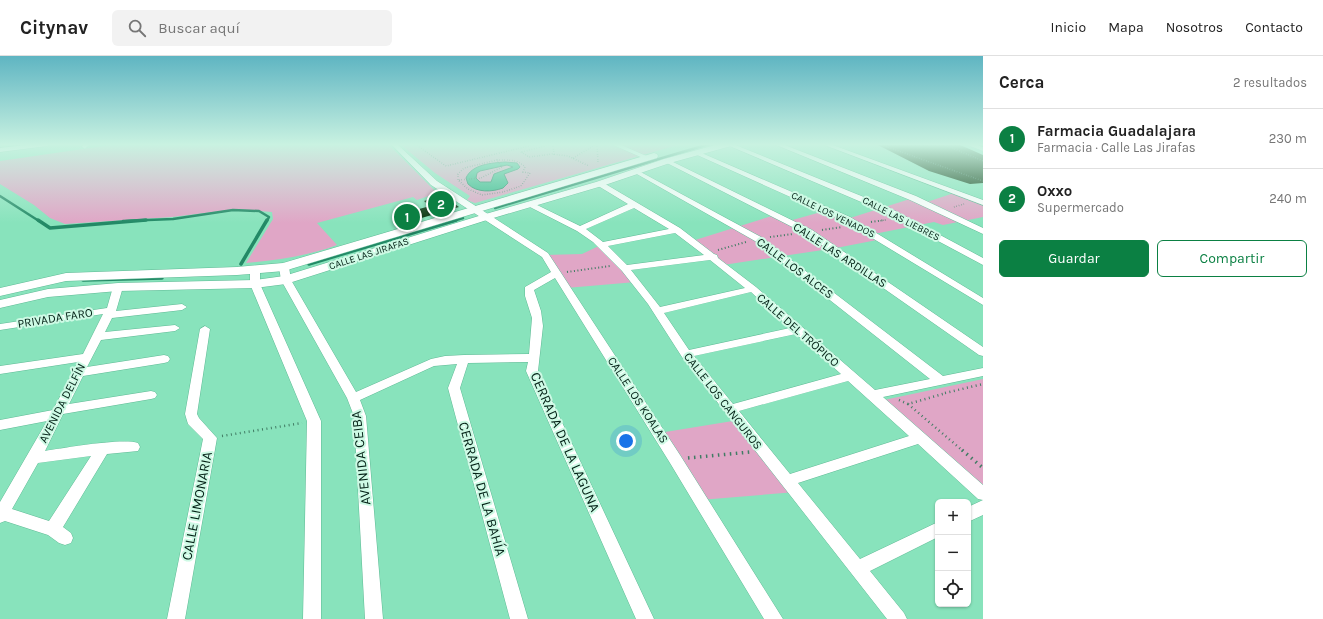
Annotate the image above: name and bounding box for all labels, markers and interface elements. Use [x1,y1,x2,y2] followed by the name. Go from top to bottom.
[112,10,392,46] search box
[20,17,88,39] text: Citynav
[126,17,148,39] icon: search
[158,19,240,37] text: Buscar aquí
[1051,19,1086,36] text: Inicio
[1108,19,1144,36] text: Mapa
[1166,19,1223,36] text: Nosotros
[1245,19,1303,36] text: Contacto
[999,72,1044,92] text: Cerca
[1233,75,1307,90] text: 2 resultados
[1037,122,1196,140] text: Farmacia Guadalajara
[1010,131,1014,146] text: 1
[1269,131,1307,146] text: 230 m
[1037,140,1196,155] text: Farmacia · Calle Las Jirafas
[1037,182,1072,200] text: Oxxo
[428,189,454,219] pin: 2
[789,190,877,240] street label: CALLE LOS VENADOS
[1008,191,1016,206] text: 2
[1269,191,1307,206] text: 240 m
[860,194,942,244] street label: CALLE LAS LIEBRES
[1037,200,1124,215] text: Supermercado
[394,202,420,232] pin: 1
[791,220,889,290] street label: CALLE LAS ARDILLAS
[328,235,410,273] street label: CALLE LAS JIRAFAS
[754,235,836,301] street label: CALLE LOS ALCES
[999,240,1149,277] button: Guardar
[1157,240,1307,277] button: Compartir
[754,290,843,370] street label: CALLE DEL TRÓPICO
[16,305,94,331] street label: PRIVADA FARO
[681,350,765,452] street label: CALLE LOS CANGUROS
[605,354,671,446] street label: CALLE LOS KOALAS
[35,360,88,445] street label: AVENIDA DELFÍN
[527,370,603,514] street label: CERRADA DE LA LAGUNA
[348,410,374,506] street label: AVENIDA CEIBA
[455,420,510,558] street label: CERRADA DE LA BAHÍA
[616,431,636,451] your location
[178,450,216,562] street label: CALLE LIMONARIA
[935,499,971,607] map controls
[935,499,971,535] button: +
[935,535,971,571] button: −
[935,571,971,607] button: locate

